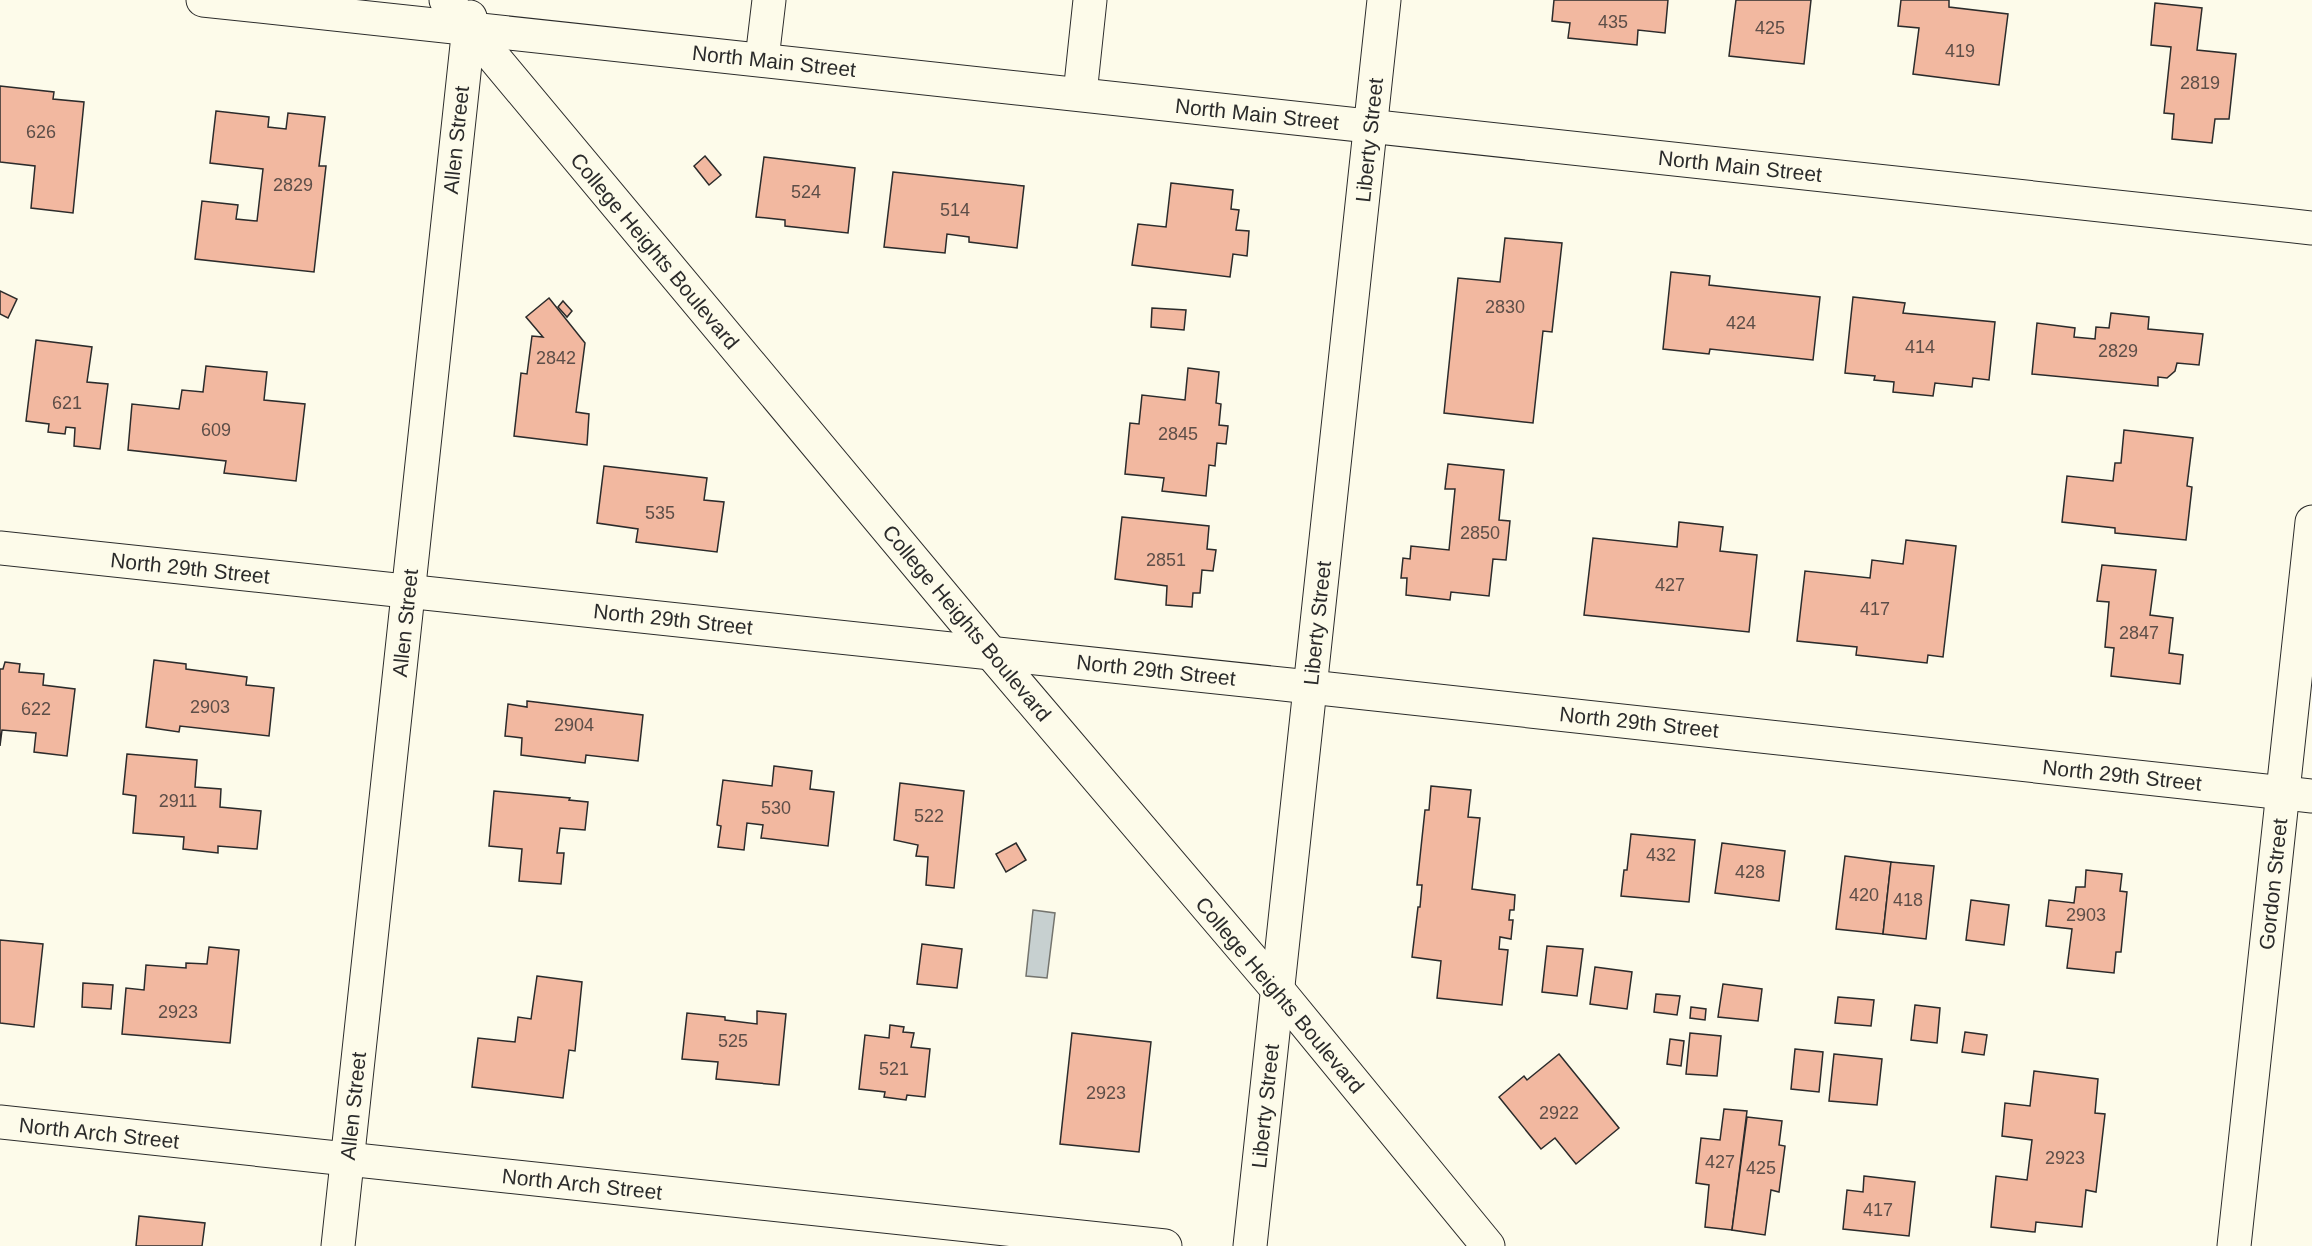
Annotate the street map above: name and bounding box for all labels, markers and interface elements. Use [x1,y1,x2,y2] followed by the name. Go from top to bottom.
[1598,12,1628,32] house number: 435
[1755,18,1785,38] house number: 425
[691,41,857,81] street label: North Main Street
[1945,41,1975,61] house number: 419
[2180,73,2220,93] house number: 2819
[1351,77,1387,203] street label: Liberty Street
[439,85,473,195] street label: Allen Street
[1174,94,1340,134] street label: North Main Street
[26,122,56,142] house number: 626
[1657,146,1823,186] street label: North Main Street
[566,148,744,354] street label: College Heights Boulevard
[273,175,313,195] house number: 2829
[791,182,821,202] house number: 524
[940,200,970,220] house number: 514
[1485,297,1525,317] house number: 2830
[1726,313,1756,333] house number: 424
[1905,337,1935,357] house number: 414
[2098,341,2138,361] house number: 2829
[536,348,576,368] house number: 2842
[52,393,82,413] house number: 621
[201,420,231,440] house number: 609
[1158,424,1198,444] house number: 2845
[645,503,675,523] house number: 535
[878,520,1056,726] street label: College Heights Boulevard
[1460,523,1500,543] house number: 2850
[109,548,271,588] street label: North 29th Street
[1146,550,1186,570] house number: 2851
[1299,560,1335,686] street label: Liberty Street
[388,568,422,678] street label: Allen Street
[1655,575,1685,595] house number: 427
[592,599,754,639] street label: North 29th Street
[1860,599,1890,619] house number: 417
[2119,623,2159,643] house number: 2847
[1075,650,1237,690] street label: North 29th Street
[190,697,230,717] house number: 2903
[21,699,51,719] house number: 622
[1558,702,1720,742] street label: North 29th Street
[554,715,594,735] house number: 2904
[2041,755,2203,795] street label: North 29th Street
[159,791,197,811] house number: 2911
[761,798,791,818] house number: 530
[914,806,944,826] house number: 522
[2255,817,2291,951] street label: Gordon Street
[1646,845,1676,865] house number: 432
[1735,862,1765,882] house number: 428
[1849,885,1879,905] house number: 420
[1893,890,1923,910] house number: 418
[1191,892,1369,1098] street label: College Heights Boulevard
[2066,905,2106,925] house number: 2903
[158,1002,198,1022] house number: 2923
[718,1031,748,1051] house number: 525
[1247,1043,1283,1169] street label: Liberty Street
[336,1051,370,1161] street label: Allen Street
[879,1059,909,1079] house number: 521
[1086,1083,1126,1103] house number: 2923
[1539,1103,1579,1123] house number: 2922
[18,1113,180,1153] street label: North Arch Street
[2045,1148,2085,1168] house number: 2923
[1705,1152,1735,1172] house number: 427
[1746,1158,1776,1178] house number: 425
[501,1164,663,1204] street label: North Arch Street
[1863,1200,1893,1220] house number: 417

